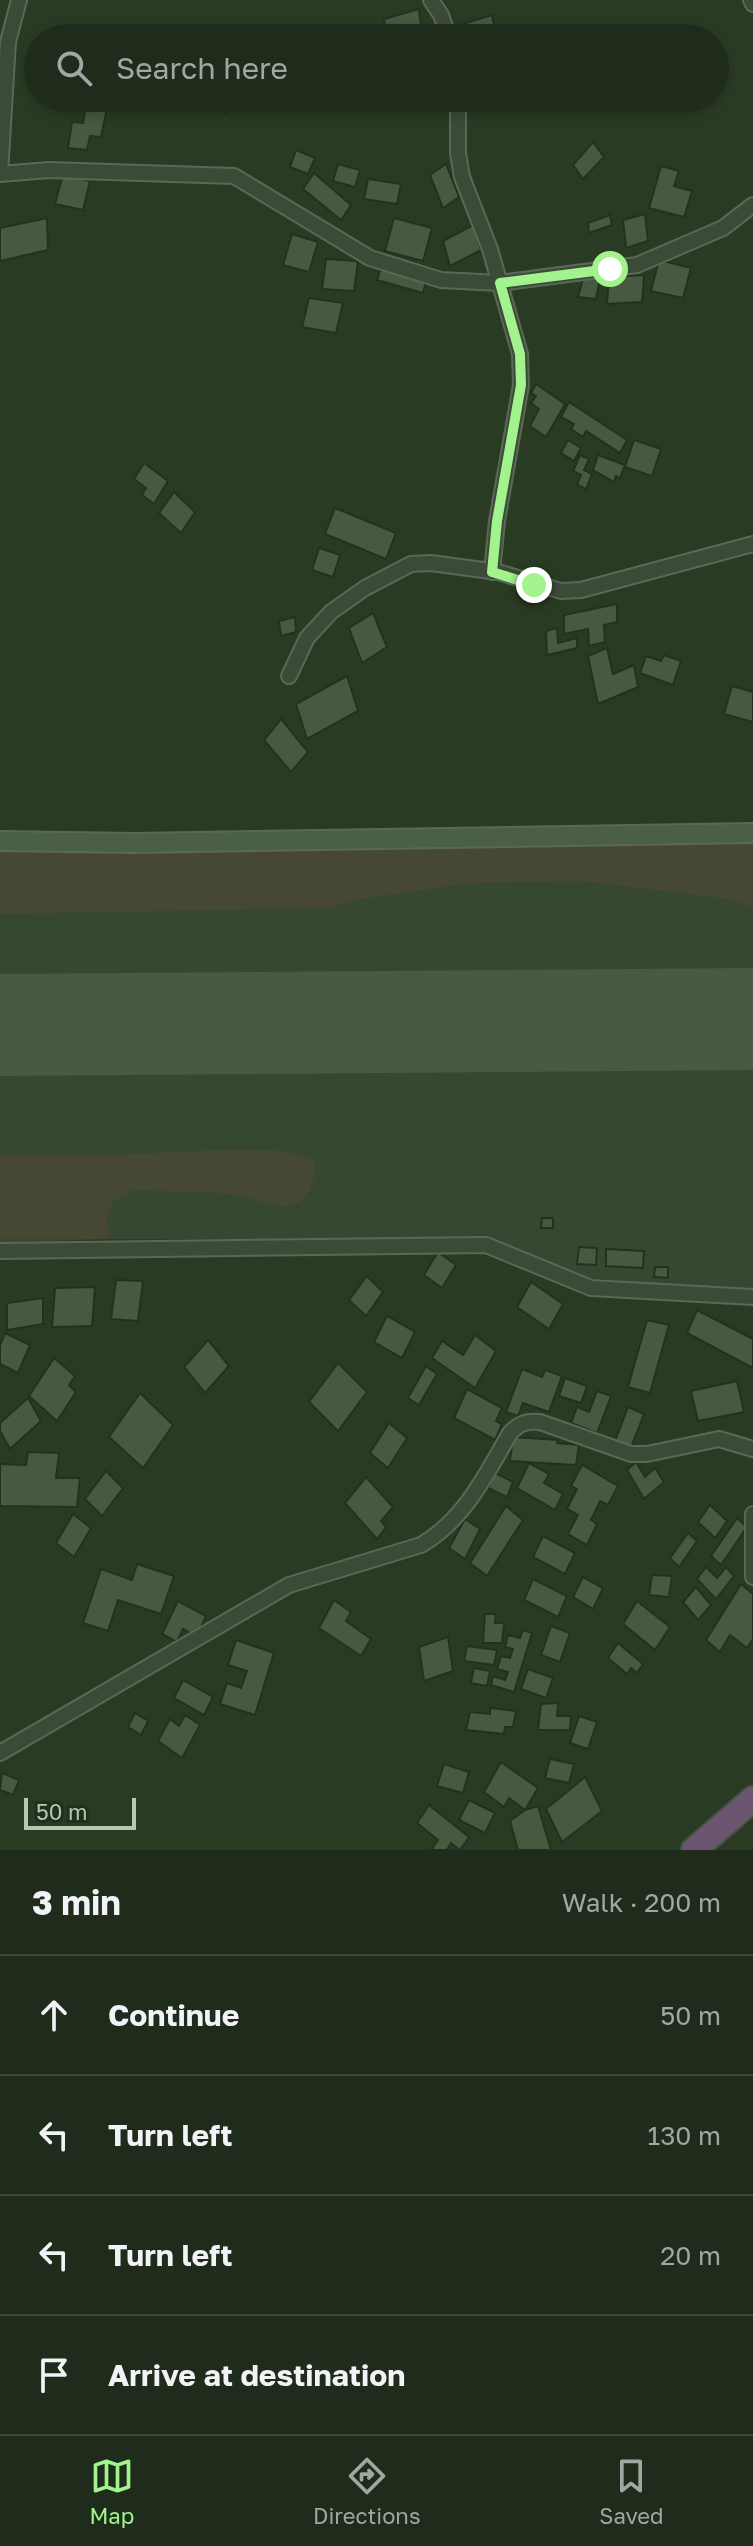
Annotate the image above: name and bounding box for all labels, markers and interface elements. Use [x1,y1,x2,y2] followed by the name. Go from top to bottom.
[24,24,729,112] search box
[52,46,96,90] icon: search
[116,50,288,86] text: Search here
[592,251,628,287] route start
[516,567,552,603] route end
[24,1794,136,1830] scale bar
[36,1798,87,1825] text: 50 m
[32,1882,121,1922] text: 3 min
[562,1887,721,1918] text: Walk · 200 m
[32,1993,76,2037] icon: ahead
[108,1997,239,2033] text: Continue
[660,2000,721,2031] text: 50 m
[32,2113,76,2157] icon: left
[108,2117,233,2153] text: Turn left
[648,2120,721,2151] text: 130 m
[32,2233,76,2277] icon: left
[108,2237,233,2273] text: Turn left
[660,2240,721,2271] text: 20 m
[32,2353,76,2397] icon: arrive
[108,2357,405,2393] text: Arrive at destination
[89,2454,134,2529] tab: Map
[313,2454,421,2529] tab: Directions
[599,2454,664,2529] tab: Saved

